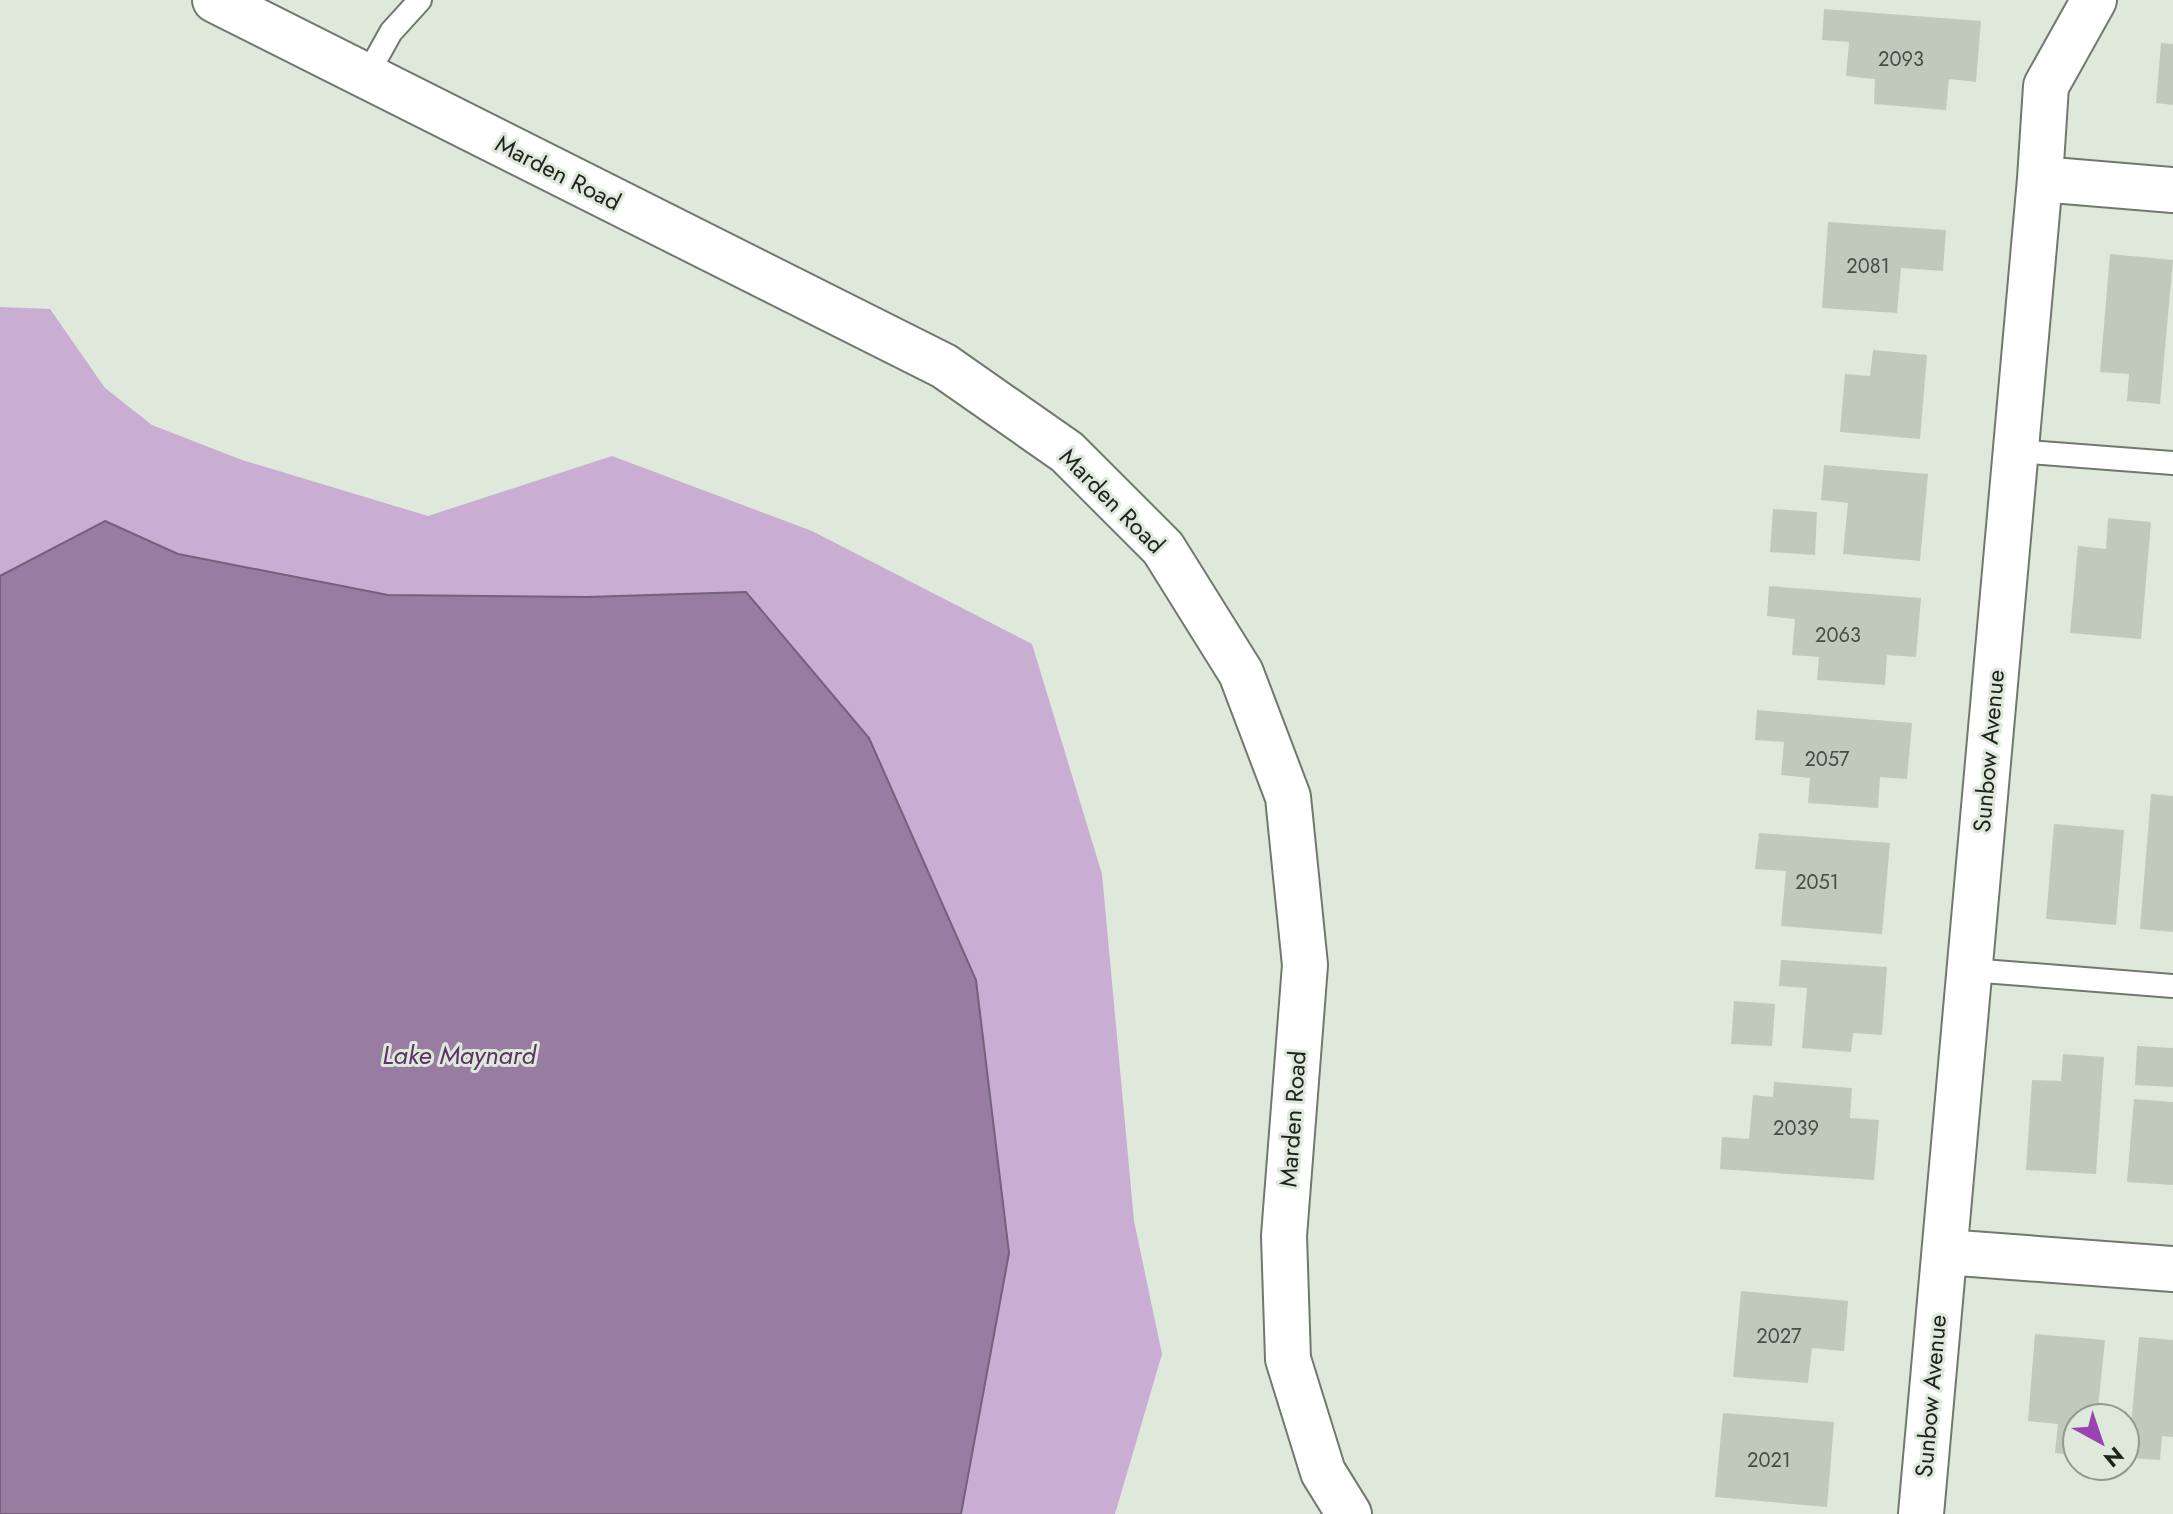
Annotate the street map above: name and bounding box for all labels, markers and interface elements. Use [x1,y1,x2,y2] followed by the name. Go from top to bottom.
[1878,45,1924,74] house number: 2093
[489,126,627,219] street label: Marden Road
[1846,252,1890,281] house number: 2081
[1052,440,1173,561] street label: Marden Road
[1815,621,1861,650] house number: 2063
[1964,668,2013,834] street label: Sunbow Avenue
[1804,745,1850,774] house number: 2057
[1795,868,1839,897] house number: 2051
[382,1036,537,1074] water label: Lake Maynard
[1270,1049,1315,1188] street label: Marden Road
[1773,1114,1819,1143] house number: 2039
[1906,1313,1955,1479] street label: Sunbow Avenue
[1756,1322,1802,1351] house number: 2027
[2061,1402,2141,1482] north arrow
[2097,1439,2131,1475] text: N
[1747,1446,1791,1475] house number: 2021

